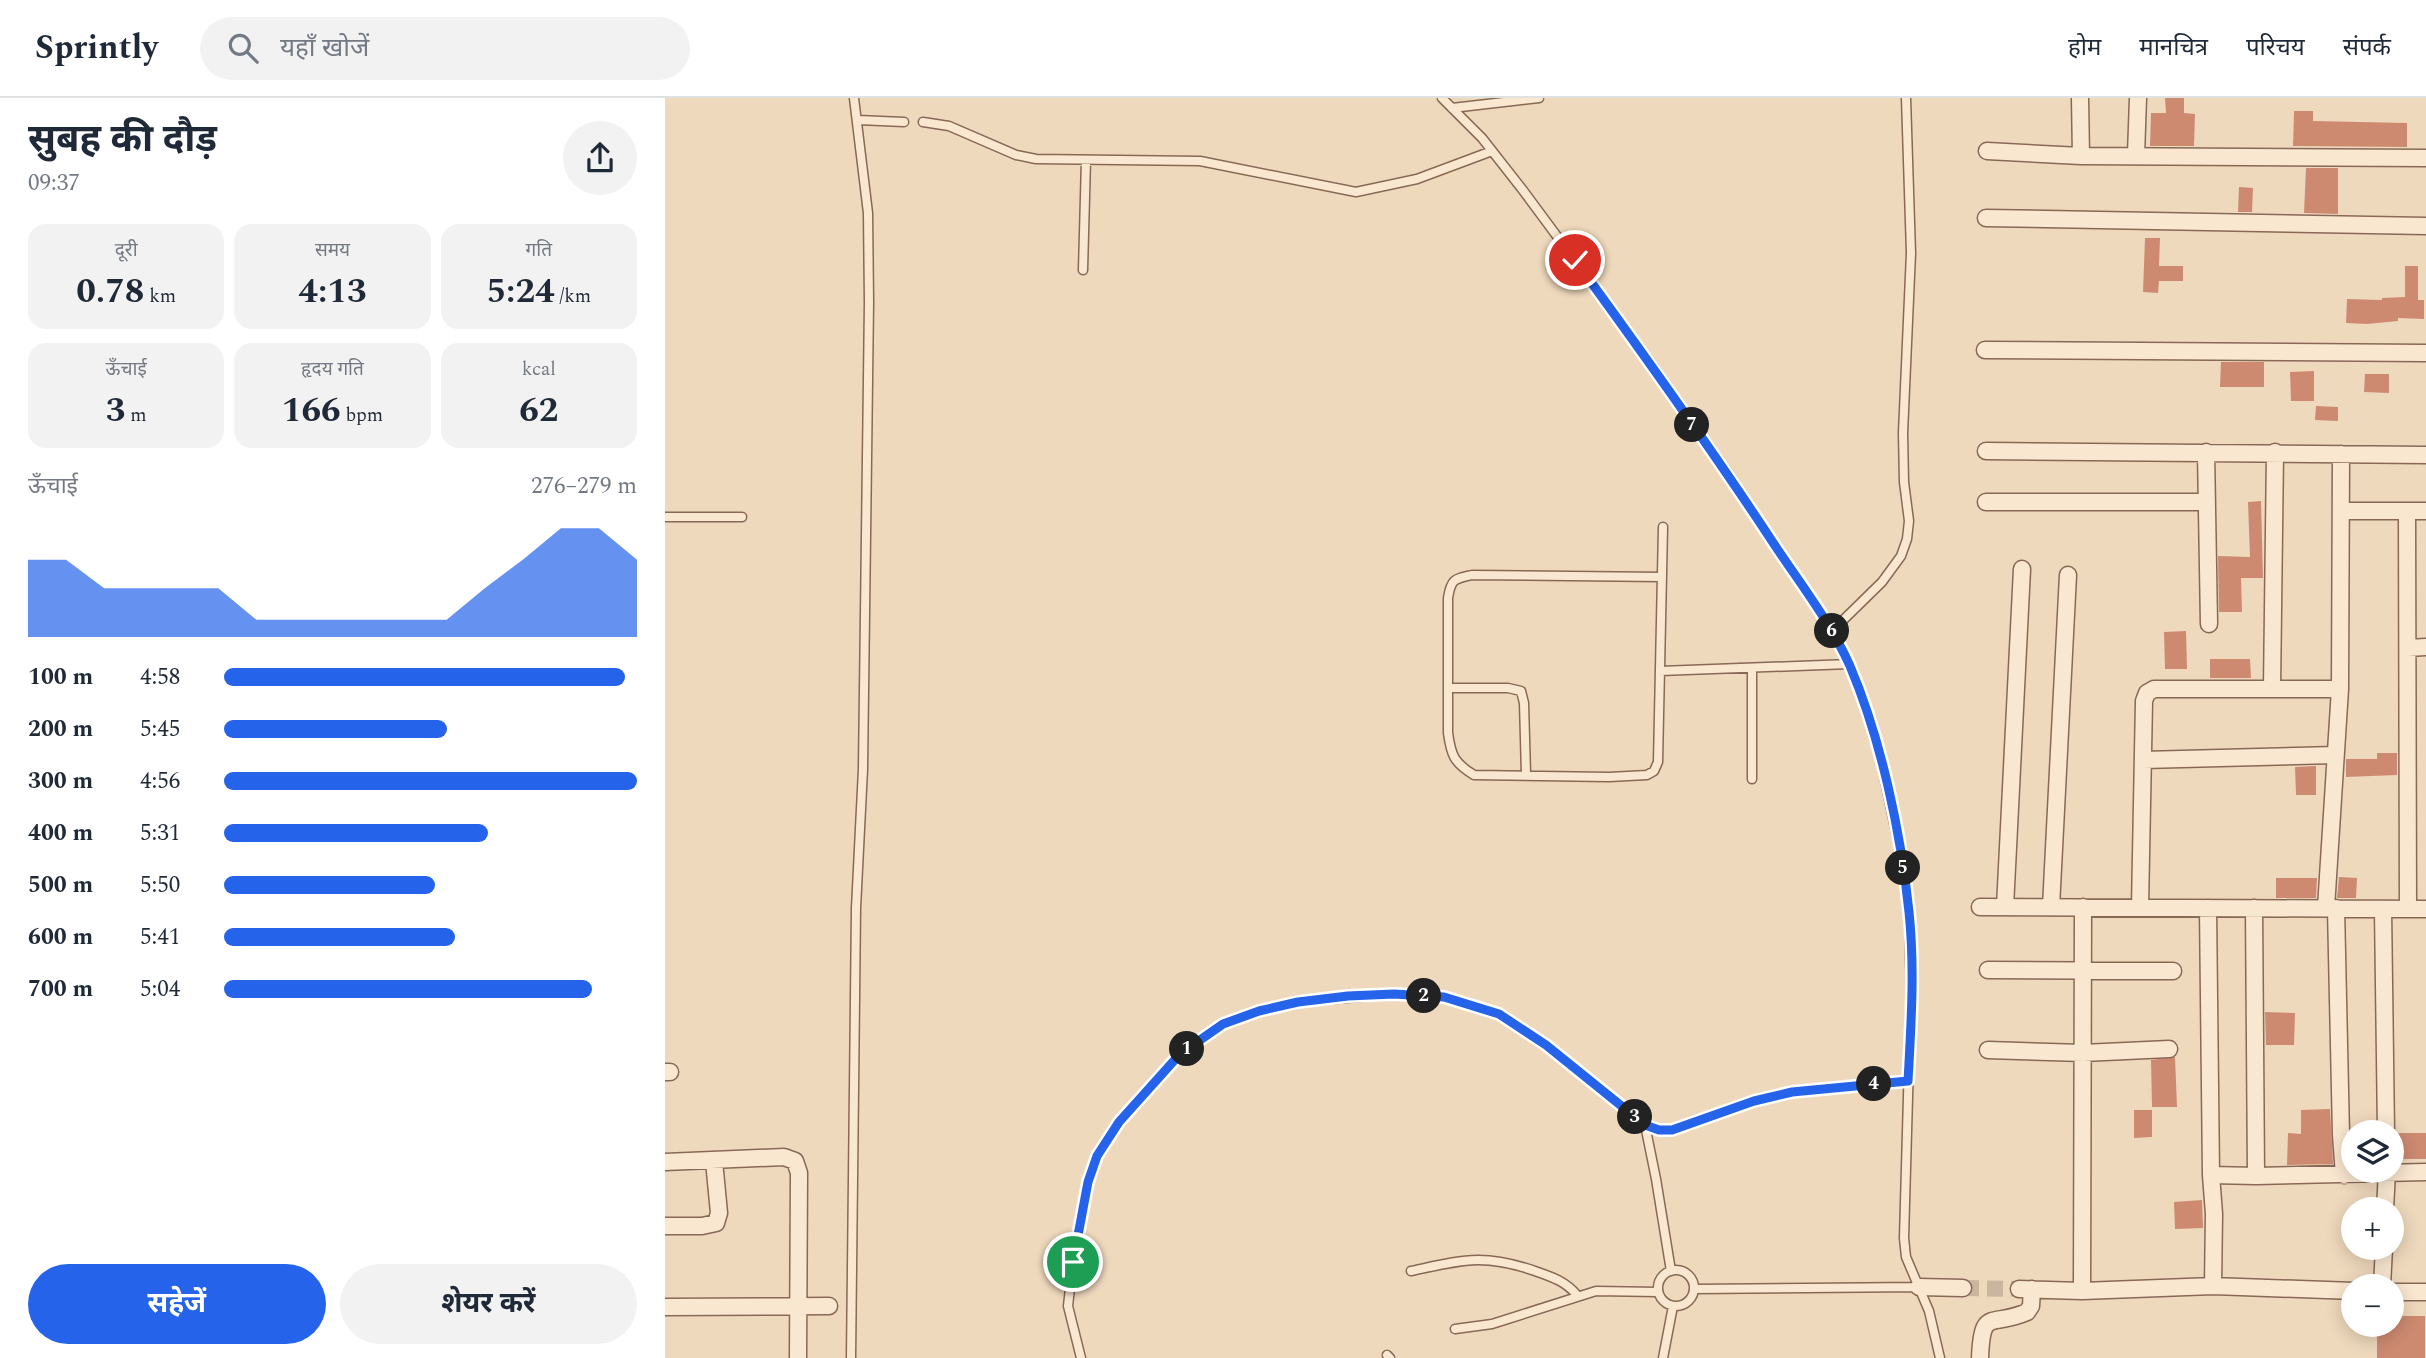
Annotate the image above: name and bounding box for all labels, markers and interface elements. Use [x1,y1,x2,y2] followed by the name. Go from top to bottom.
[200,17,690,80] search box
[35,23,158,73] text: Sprintly
[280,28,369,68] text: यहाँ खोजें
[224,29,262,67] icon: search
[2068,30,2101,66] text: होम
[2139,30,2208,66] text: मानचित्र
[2246,30,2305,66] text: परिचय
[2343,30,2391,66] text: संपर्क
[28,111,217,169] text: सुबह की दौड़
[563,121,637,195] button: share
[28,166,80,201] text: 09:37
[1545,230,1605,290] pin
[115,236,138,265] text: दूरी
[315,236,350,265] text: समय
[526,236,552,265] text: गति
[1556,241,1594,279] icon: check
[76,265,144,318] text: 0.78
[298,265,367,318] text: 4:13
[486,265,555,318] text: 5:24
[144,282,176,311] text: km
[555,282,591,311] text: /km
[106,355,147,384] text: ऊँचाई
[301,355,364,384] text: हृदय गति
[522,355,556,384] text: kcal
[106,384,125,437] text: 3
[282,384,341,437] text: 166
[519,384,558,437] text: 62
[125,401,147,430] text: m
[341,401,383,430] text: bpm
[1675,408,1709,442] pin: 7
[1686,410,1697,439] text: 7
[28,469,78,504] text: ऊँचाई
[531,469,637,504] text: 276–279 m
[1815,614,1849,648] pin: 6
[1826,616,1837,645] text: 6
[28,660,93,695] text: 100 m
[140,660,180,695] text: 4:58
[28,712,93,747] text: 200 m
[140,712,180,747] text: 5:45
[28,764,93,799] text: 300 m
[140,764,180,799] text: 4:56
[28,816,93,851] text: 400 m
[140,816,180,851] text: 5:31
[1885,850,1921,886] pin: 5
[1897,853,1908,882] text: 5
[28,868,93,903] text: 500 m
[140,868,180,903] text: 5:50
[28,920,93,955] text: 600 m
[140,920,180,955] text: 5:41
[28,972,93,1007] text: 700 m
[140,972,180,1007] text: 5:04
[1407,978,1441,1014] pin: 2
[1418,981,1429,1010] text: 2
[1169,1032,1205,1066] pin: 1
[1181,1034,1192,1063] text: 1
[1857,1066,1891,1102] pin: 4
[1868,1069,1879,1098] text: 4
[1618,1100,1653,1134] pin: 3
[1629,1102,1640,1131] text: 3
[2341,1120,2404,1337] map controls
[2341,1120,2404,1183] button: layers
[2341,1197,2404,1260] button: +
[1043,1232,1103,1292] pin
[1054,1243,1092,1281] icon: arrive
[28,1264,326,1344] button: सहेजें
[340,1264,637,1344] button: शेयर करें
[2341,1274,2404,1337] button: −

